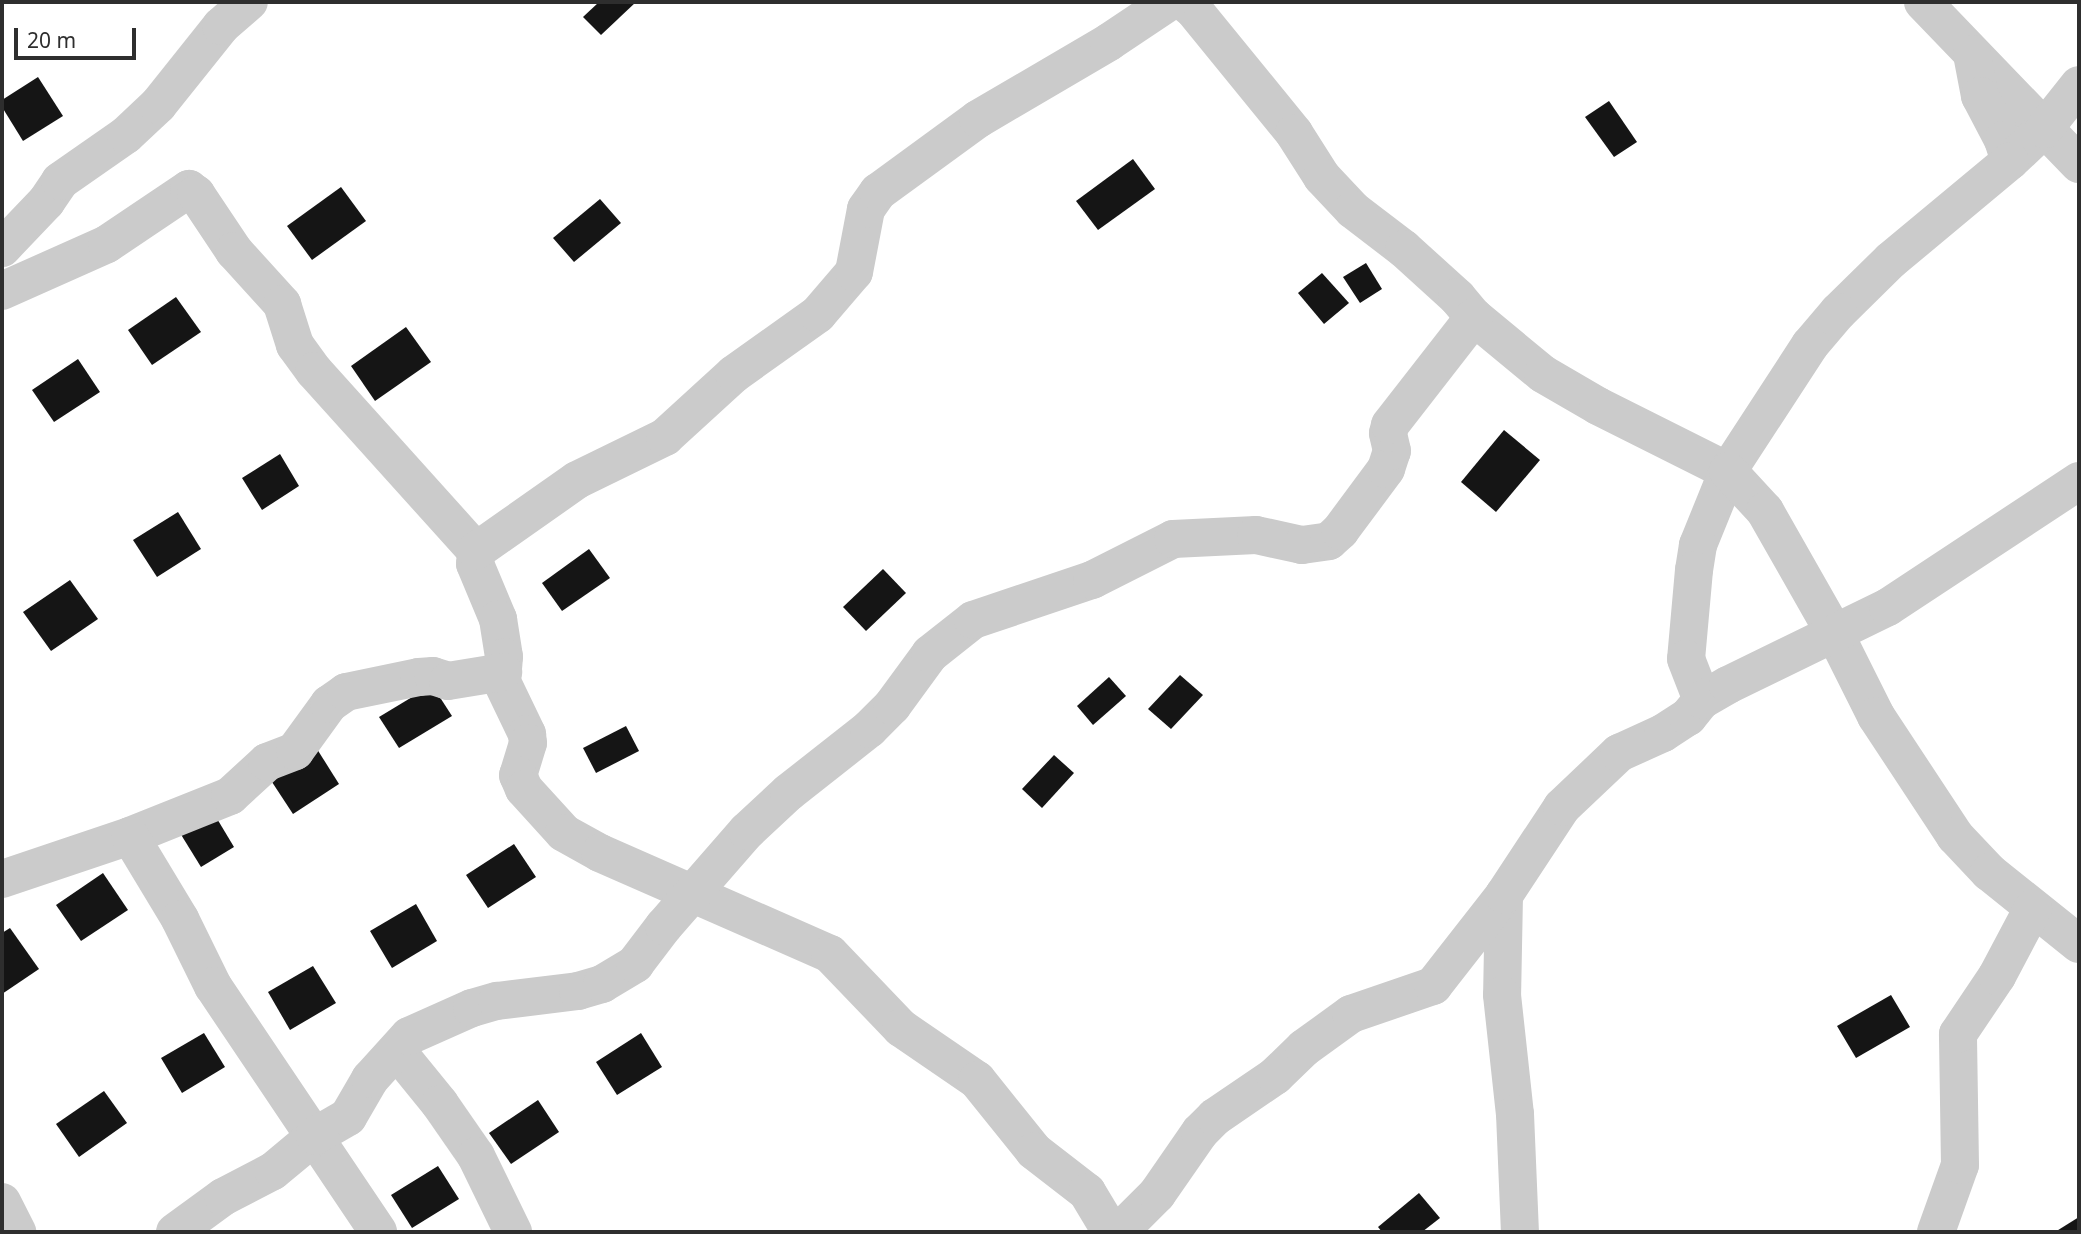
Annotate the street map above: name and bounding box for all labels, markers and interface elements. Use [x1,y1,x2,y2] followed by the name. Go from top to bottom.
[18,14,140,58] scale bar
[27,26,76,54] text: 20 m

